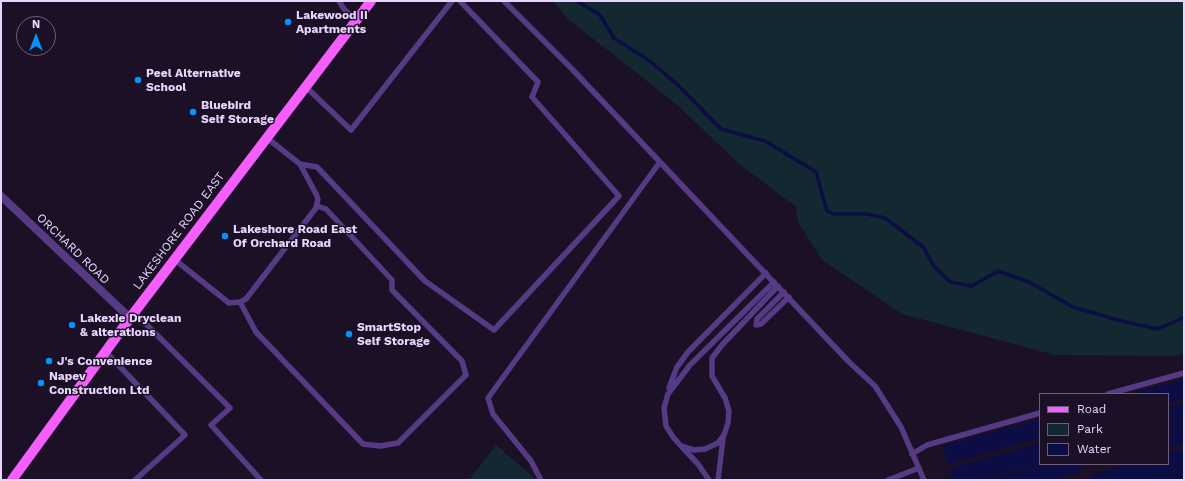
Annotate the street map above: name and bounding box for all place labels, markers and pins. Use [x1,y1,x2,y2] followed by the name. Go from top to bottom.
[296,8,368,36] place label: Lakewood II Apartments
[283,17,293,27] marker: Lakewood II Apartments
[146,66,241,94] place label: Peel Alternative School
[133,75,143,85] marker: Peel Alternative School
[201,98,274,126] place label: Bluebird Self Storage
[188,107,198,117] marker: Bluebird Self Storage
[233,222,357,250] place label: Lakeshore Road East Of Orchard Road
[220,231,230,241] marker: Lakeshore Road East Of Orchard Road
[80,311,181,339] place label: Lakexie Dryclean & alterations
[67,320,77,330] marker: Lakexie Dryclean & alterations
[357,320,430,348] place label: SmartStop Self Storage
[344,329,354,339] marker: SmartStop Self Storage
[57,354,152,368] place label: J's Convenience
[44,356,54,366] marker: J's Convenience
[49,369,149,397] place label: Napev Construction Ltd
[36,378,46,388] marker: Napev Construction Ltd

